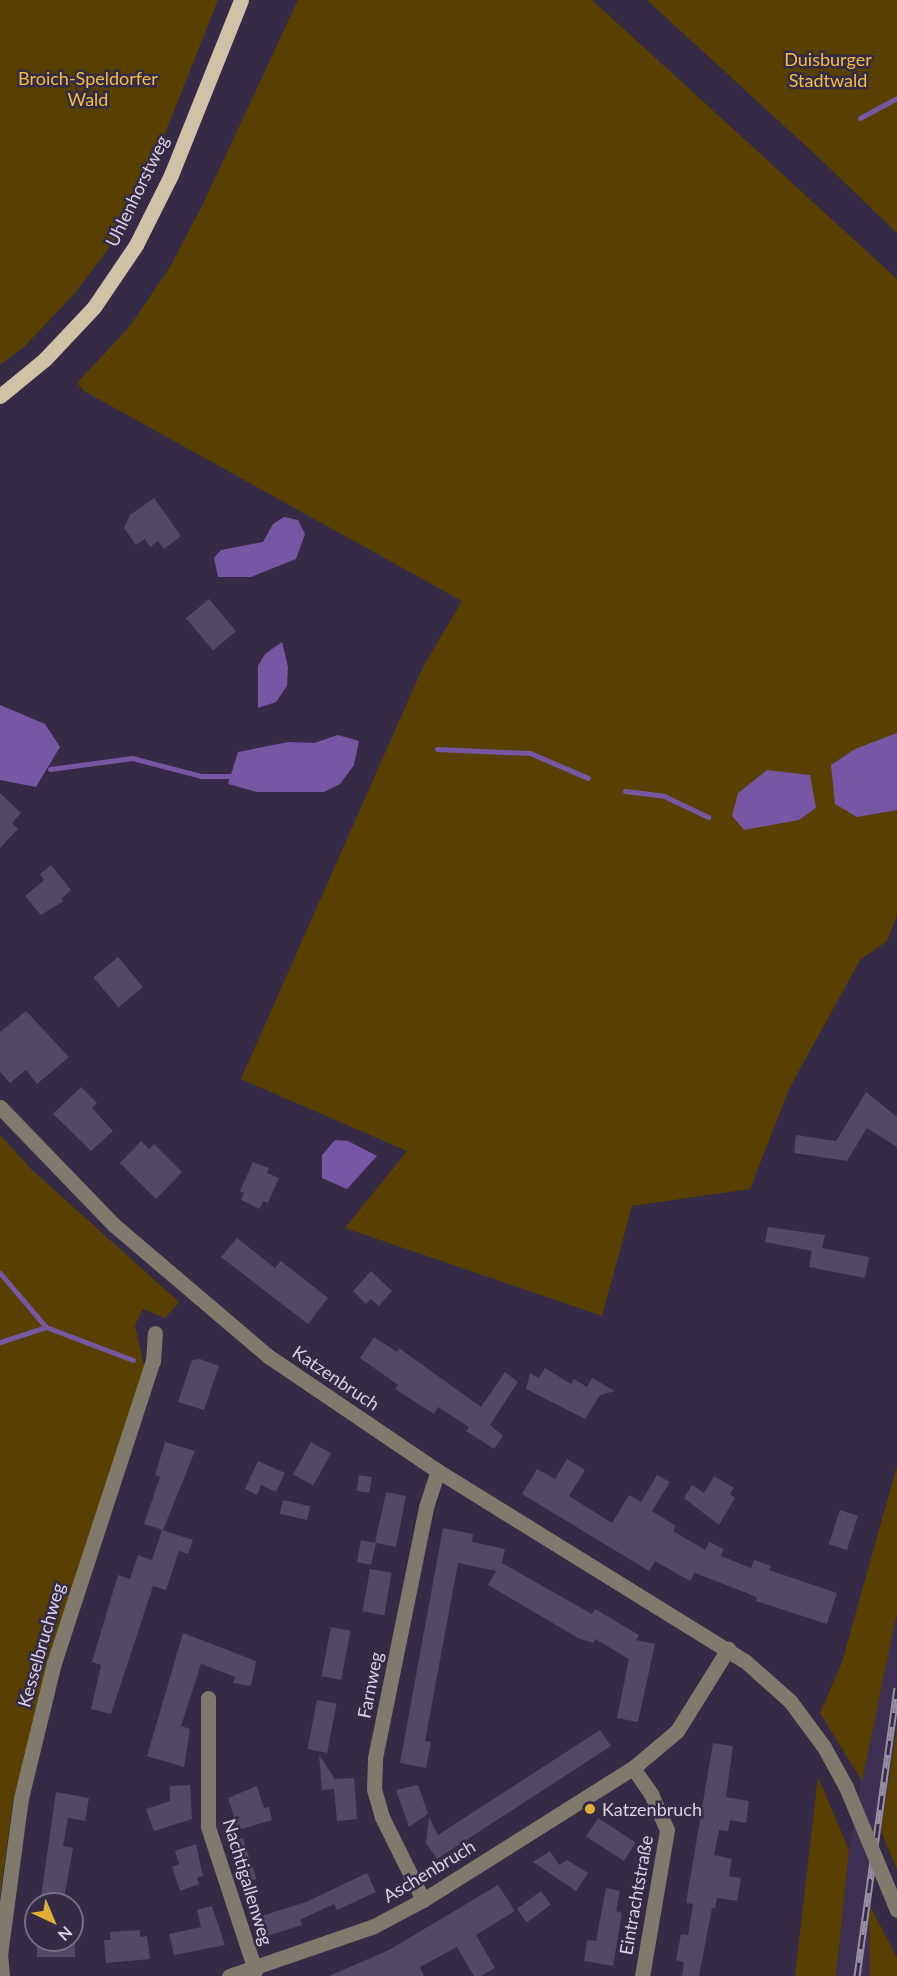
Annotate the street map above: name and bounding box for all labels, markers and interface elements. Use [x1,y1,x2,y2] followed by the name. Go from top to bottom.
[784,49,872,92] park label: Duisburger Stadtwald
[18,68,158,110] park label: Broich-Speldorfer Wald
[101,132,173,250] street label: Uhlenhorstweg
[289,1341,383,1415] street label: Katzenbruch
[13,1580,69,1710] street label: Kesselbruchweg
[353,1650,387,1720] street label: Farnweg
[602,1798,702,1820] place label: Katzenbruch
[583,1802,597,1816] marker: Katzenbruch
[218,1816,278,1948] street label: Nachtigallenweg
[615,1834,657,1956] street label: Eintrachtstraße
[379,1835,479,1907] street label: Aschenbruch
[24,1892,84,1952] north arrow
[54,1923,77,1945] text: N

